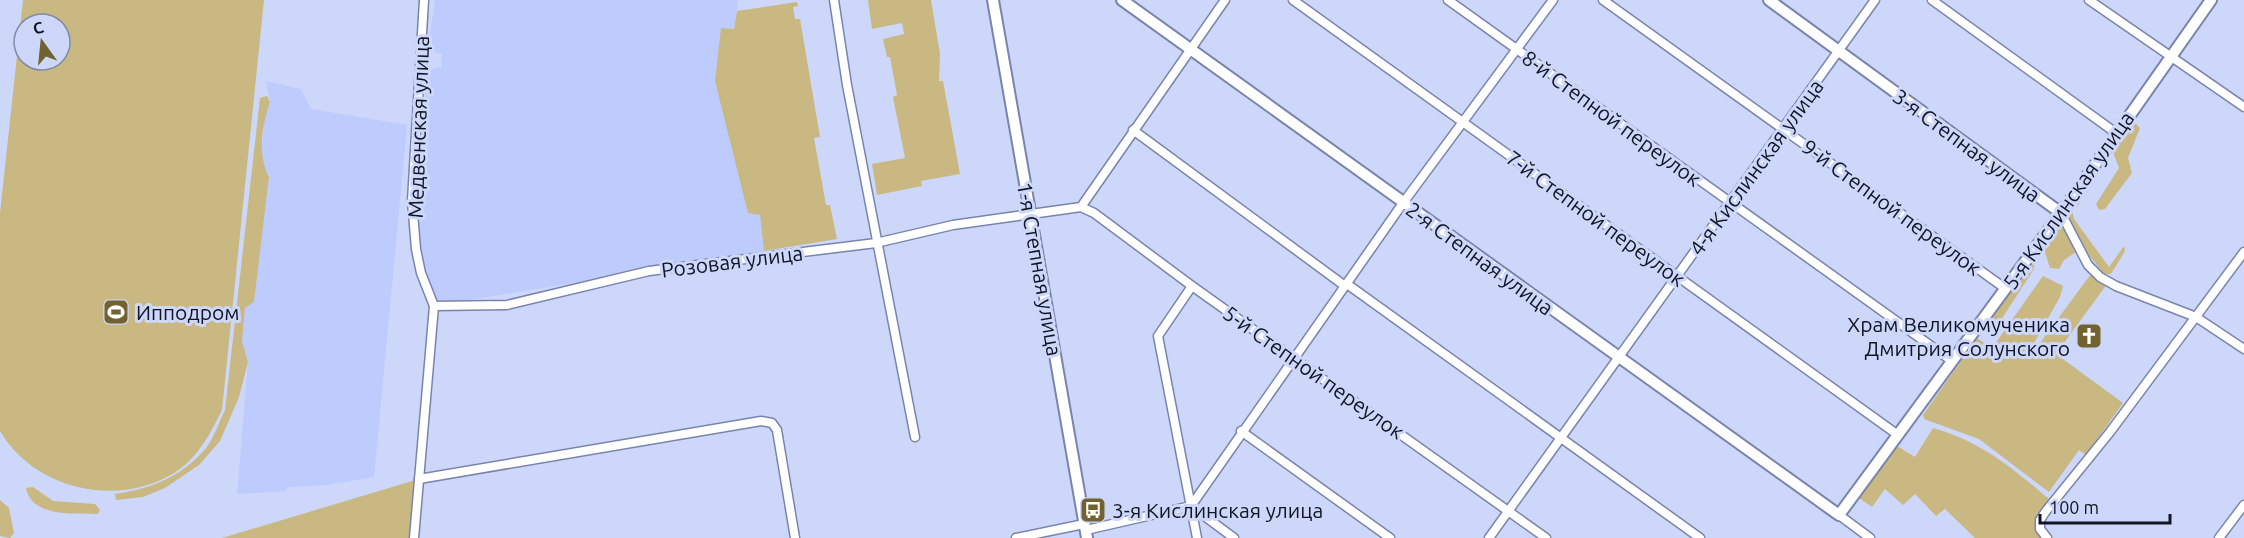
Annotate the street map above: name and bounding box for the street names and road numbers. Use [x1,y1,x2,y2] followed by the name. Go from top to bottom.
[403,35,433,219] street label: Медвенская улица
[1518,45,1706,191] street label: 8-й Степной переулок
[1684,74,1828,260] street label: 4-я Кислинская улица
[1889,84,2045,206] street label: 3-я Степная улица
[1998,107,2138,293] street label: 5-я Кислинская улица
[1798,134,1986,280] street label: 9-й Степной переулок
[1502,145,1690,291] street label: 7-й Степной переулок
[1013,180,1067,358] street label: 1-я Степная улица
[1402,197,1558,319] street label: 2-я Степная улица
[660,240,804,282] street label: Розовая улица
[1219,300,1409,444] street label: 5-й Степной переулок

